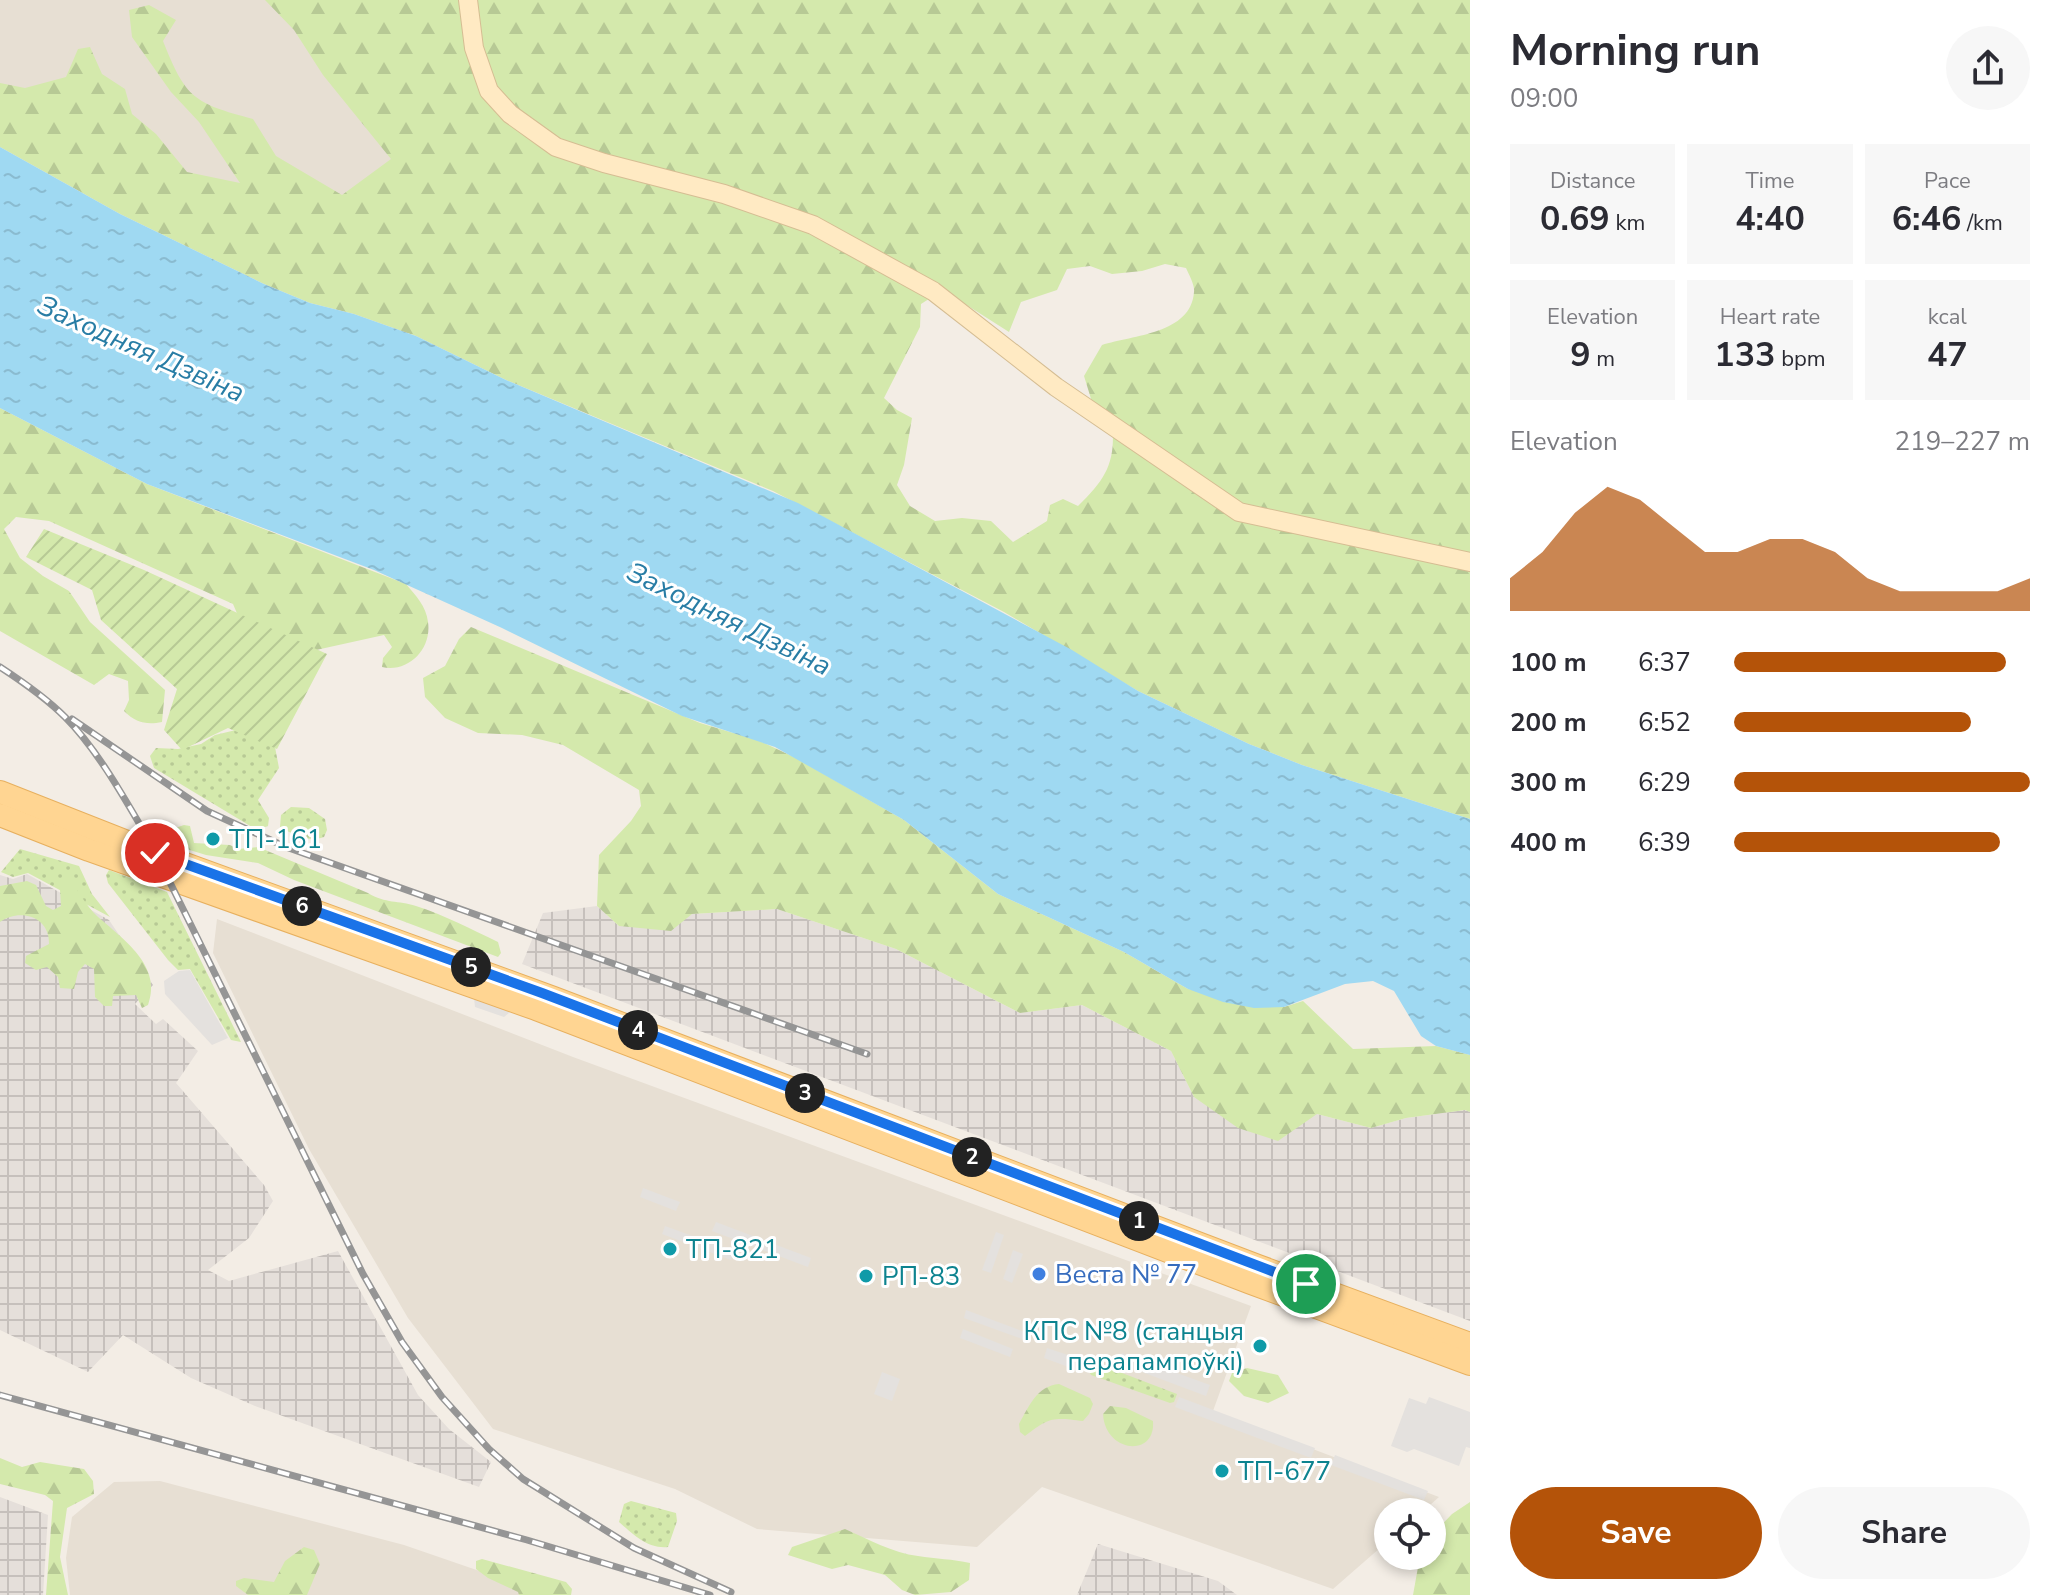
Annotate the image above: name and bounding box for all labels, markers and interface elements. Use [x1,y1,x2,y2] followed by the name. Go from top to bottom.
[1510,21,1760,81] text: Morning run
[1946,26,2030,110] button: share
[1510,81,1578,116] text: 09:00
[1550,166,1635,196] text: Distance
[1746,166,1794,196] text: Time
[1924,166,1971,196] text: Pace
[1540,196,1610,242] text: 0.69
[1735,196,1805,242] text: 4:40
[1892,196,1961,242] text: 6:46
[1610,208,1645,238] text: km
[1961,208,2003,238] text: /km
[31,286,251,412] water label: Заходняя Дзвіна
[1547,302,1638,332] text: Elevation
[1720,302,1820,332] text: Heart rate
[1928,302,1967,332] text: kcal
[1570,332,1591,378] text: 9
[1714,332,1776,378] text: 133
[1927,332,1968,378] text: 47
[1591,344,1615,374] text: m
[1776,344,1826,374] text: bpm
[1510,424,1618,459] text: Elevation
[1894,424,2030,459] text: 219–227 m
[620,553,838,685] water label: Заходняя Дзвіна
[1510,645,1587,680] text: 100 m
[1638,645,1691,680] text: 6:37
[1510,705,1587,740] text: 200 m
[1638,705,1691,740] text: 6:52
[1510,765,1587,800] text: 300 m
[1638,765,1691,800] text: 6:29
[121,819,189,887] pin
[229,822,322,857] place label: ТП-161
[1510,825,1587,860] text: 400 m
[1638,825,1691,860] text: 6:39
[204,830,222,848] marker: ТП-161
[133,831,177,875] icon: check
[282,886,322,926] pin: 6
[295,891,309,921] text: 6
[451,947,491,987] pin: 5
[464,952,478,982] text: 5
[618,1010,658,1050] pin: 4
[631,1015,645,1045] text: 4
[785,1073,825,1113] pin: 3
[798,1078,812,1108] text: 3
[952,1137,992,1177] pin: 2
[965,1142,979,1172] text: 2
[1119,1201,1159,1241] pin: 1
[1132,1206,1146,1236] text: 1
[686,1232,779,1267] place label: ТП-821
[661,1240,679,1258] marker: ТП-821
[1272,1250,1340,1318] pin
[1055,1257,1197,1292] place label: Веста № 77
[882,1259,960,1294] place label: РП-83
[1284,1262,1328,1306] icon: arrive
[1030,1265,1048,1283] marker: Веста № 77
[857,1267,875,1285] marker: РП-83
[1023,1314,1244,1379] place label: КПС №8 (станцыя перапампоўкі)
[1251,1337,1269,1355] marker: КПС №8 (станцыя перапампоўкі)
[1238,1454,1331,1489] place label: ТП-677
[1213,1462,1231,1480] marker: ТП-677
[1510,1487,1762,1579] button: Save
[1778,1487,2030,1579] button: Share
[1374,1498,1446,1570] map controls
[1374,1498,1446,1570] button: locate

